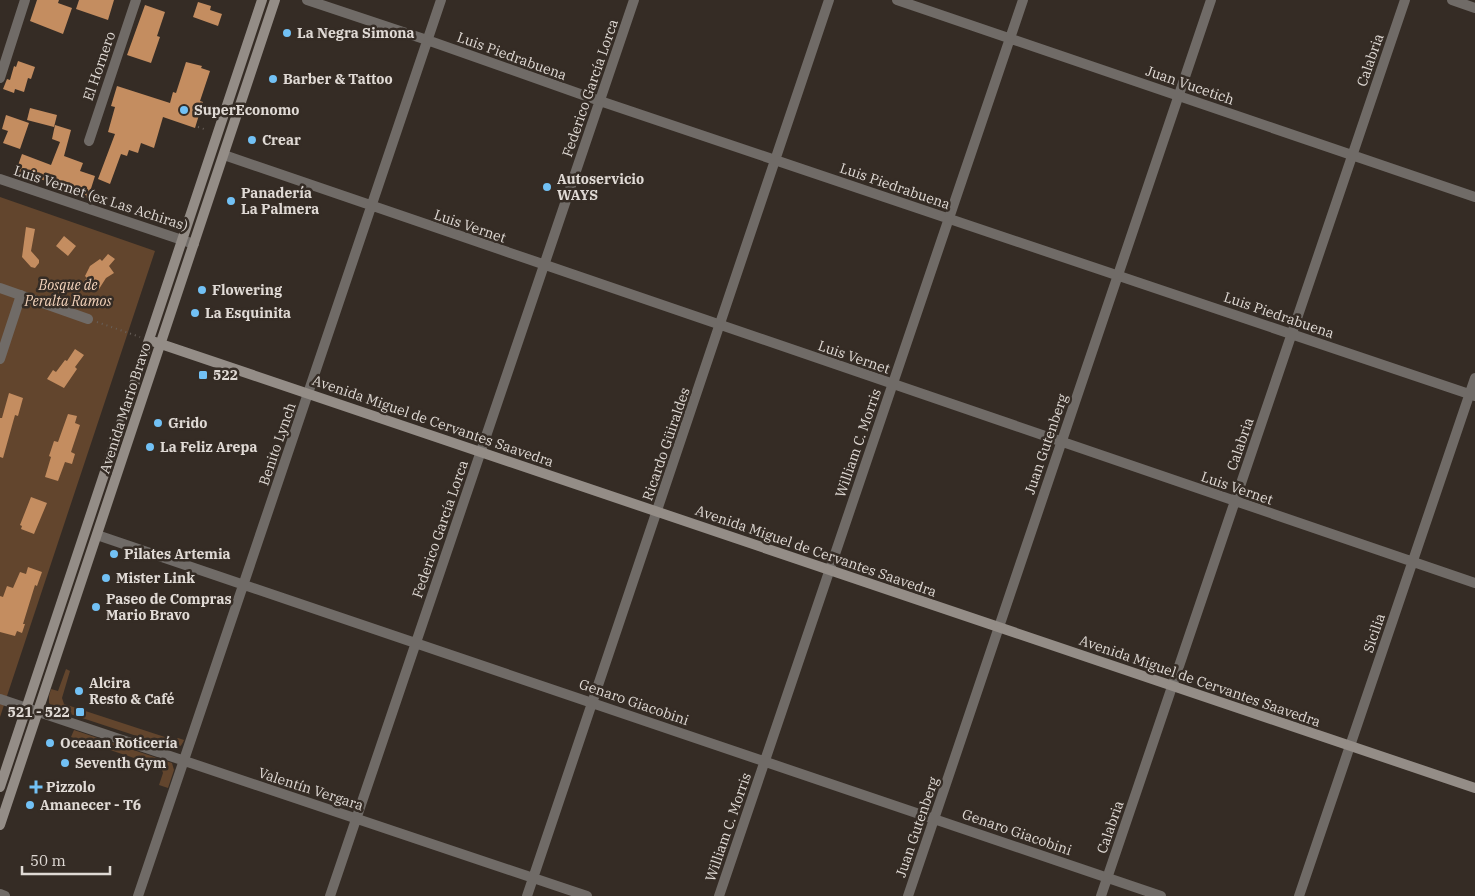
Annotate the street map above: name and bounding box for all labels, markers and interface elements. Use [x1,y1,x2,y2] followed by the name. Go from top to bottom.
[558,16,622,159] street label: Federico García Lorca
[297,24,415,42] place label: La Negra Simona
[281,27,293,39] marker: La Negra Simona
[455,28,570,84] street label: Luis Piedrabuena
[79,29,119,103] street label: El Hornero
[1353,31,1388,89] street label: Calabria
[1143,61,1237,109] street label: Juan Vucetich
[283,70,393,88] place label: Barber & Tattoo
[267,73,279,85] marker: Barber & Tattoo
[194,101,299,119] place label: SuperEconomo
[178,104,190,116] marker: SuperEconomo
[262,131,301,149] place label: Crear
[246,134,258,146] marker: Crear
[837,159,953,213] street label: Luis Piedrabuena
[11,161,191,235] street label: Luis Vernet (ex Las Achiras)
[557,170,644,204] place label: Autoservicio WAYS
[541,181,553,193] marker: Autoservicio WAYS
[241,184,319,218] place label: Panadería La Palmera
[225,195,237,207] marker: Panadería La Palmera
[432,205,508,247] street label: Luis Vernet
[23,276,112,310] park label: Bosque de Peralta Ramos
[212,281,283,299] place label: Flowering
[196,284,208,296] marker: Flowering
[1221,288,1337,342] street label: Luis Piedrabuena
[205,304,291,322] place label: La Esquinita
[189,307,201,319] marker: La Esquinita
[816,336,892,378] street label: Luis Vernet
[95,340,155,476] street label: Avenida Mario Bravo
[213,366,238,384] place label: 522
[197,369,209,381] marker: 522
[310,371,556,471] street label: Avenida Miguel de Cervantes Saavedra
[638,385,694,503] street label: Ricardo Güiraldes
[831,386,885,500] street label: William C. Morris
[1020,391,1072,496] street label: Juan Gutenberg
[254,400,300,488] street label: Benito Lynch
[168,414,207,432] place label: Grido
[1223,415,1258,473] street label: Calabria
[152,417,164,429] marker: Grido
[160,438,258,456] place label: La Feliz Arepa
[144,441,156,453] marker: La Feliz Arepa
[408,457,472,600] street label: Federico García Lorca
[1199,467,1275,509] street label: Luis Vernet
[693,501,939,601] street label: Avenida Miguel de Cervantes Saavedra
[124,545,231,563] place label: Pilates Artemia
[108,548,120,560] marker: Pilates Artemia
[116,569,195,587] place label: Mister Link
[100,572,112,584] marker: Mister Link
[106,590,232,624] place label: Paseo de Compras Mario Bravo
[90,601,102,613] marker: Paseo de Compras Mario Bravo
[1359,611,1389,655] street label: Sicilia
[1077,631,1323,731] street label: Avenida Miguel de Cervantes Saavedra
[89,674,174,708] place label: Alcira Resto & Café
[577,675,691,729] street label: Genaro Giacobini
[73,685,85,697] marker: Alcira Resto & Café
[8,703,70,721] place label: 521 - 522
[74,706,86,718] marker: 521 - 522
[60,734,178,752] place label: Oceaan Roticería
[44,737,56,749] marker: Oceaan Roticería
[75,754,167,772] place label: Seventh Gym
[59,757,71,769] marker: Seventh Gym
[256,764,366,815] street label: Valentín Vergara
[701,770,755,884] street label: William C. Morris
[891,774,943,879] street label: Juan Gutenberg
[46,778,95,796] place label: Pizzolo
[30,781,42,793] marker: Pizzolo
[40,796,141,814] place label: Amanecer - T6
[1093,798,1128,856] street label: Calabria
[24,799,36,811] marker: Amanecer - T6
[960,805,1074,859] street label: Genaro Giacobini
[22,844,110,876] scale bar
[30,851,66,870] text: 50 m

